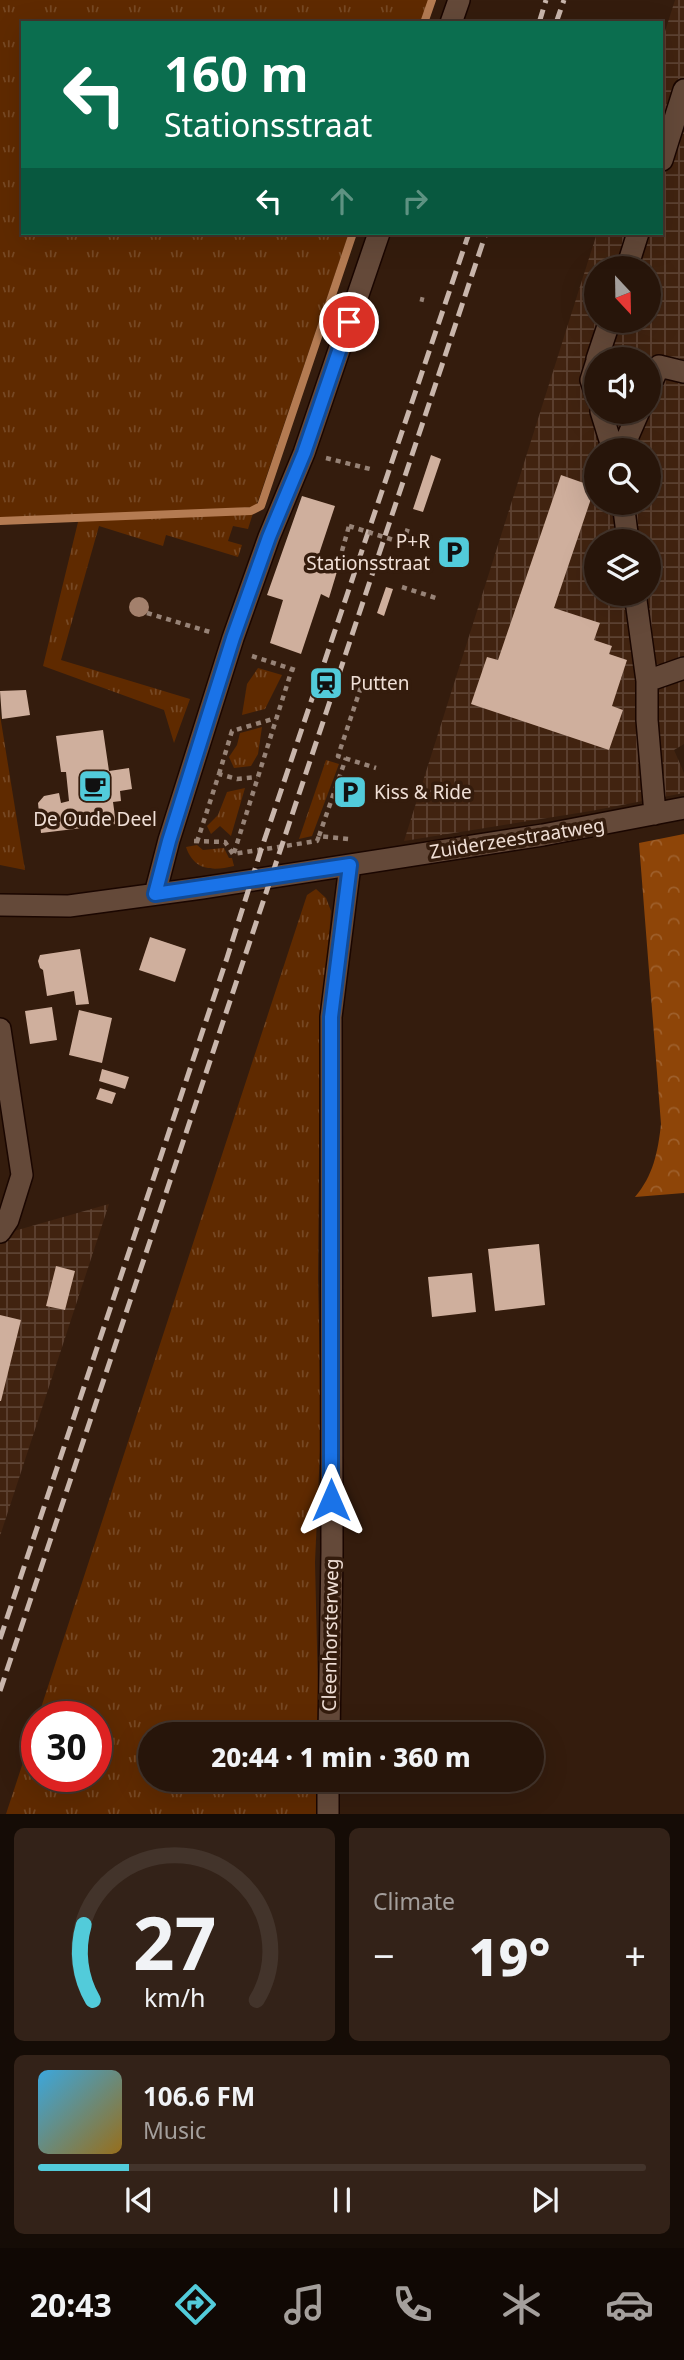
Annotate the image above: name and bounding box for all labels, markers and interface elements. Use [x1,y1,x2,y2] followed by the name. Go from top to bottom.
[164,40,309,106] text: 160 m
[49,49,140,140] icon: left
[164,103,372,146] text: Stationsstraat
[250,182,288,220] icon: left
[323,182,361,220] icon: ahead
[396,182,434,220] icon: right
[584,256,662,332] north arrow
[584,256,661,606] map controls
[319,292,379,352] pin
[330,303,368,341] icon: arrive
[584,347,661,424] button: sound
[584,438,661,515] button: search
[306,528,430,576] place label: P+R Stationsstraat
[584,529,661,606] button: layers
[435,533,473,571] parking icon: P+R Stationsstraat
[307,664,345,702] station icon: Putten
[350,670,409,696] place label: Putten
[76,767,114,805] cafe icon: De Oude Deel
[331,773,369,811] parking icon: Kiss & Ride
[374,779,472,805] place label: Kiss & Ride
[33,806,157,832] place label: De Oude Deel
[428,811,606,865] street label: Zuiderzeestraatweg
[294,1463,368,1537] position arrow
[316,1558,344,1712] street label: Cleenhorsterweg
[21,1701,112,1792] speed limit sign: 30
[211,1739,471,1775] text: 20:44 · 1 min · 360 m
[373,1885,455,1917] text: Climate
[133,1893,216,1992] text: 27
[468,1920,551,1991] text: 19°
[373,1929,395,1981] text: −
[624,1929,646,1981] text: +
[144,1980,205,2014] text: km/h
[143,2078,255,2114] text: 106.6 FM
[143,2114,206,2146] text: Music
[120,2181,158,2219] icon: previous
[323,2181,361,2219] icon: pause
[526,2181,564,2219] icon: next
[171,2280,220,2329] icon: directions
[280,2280,329,2329] icon: music
[388,2280,437,2329] icon: phone
[497,2280,546,2329] icon: climate
[605,2280,654,2329] icon: car
[30,2283,112,2326] text: 20:43

